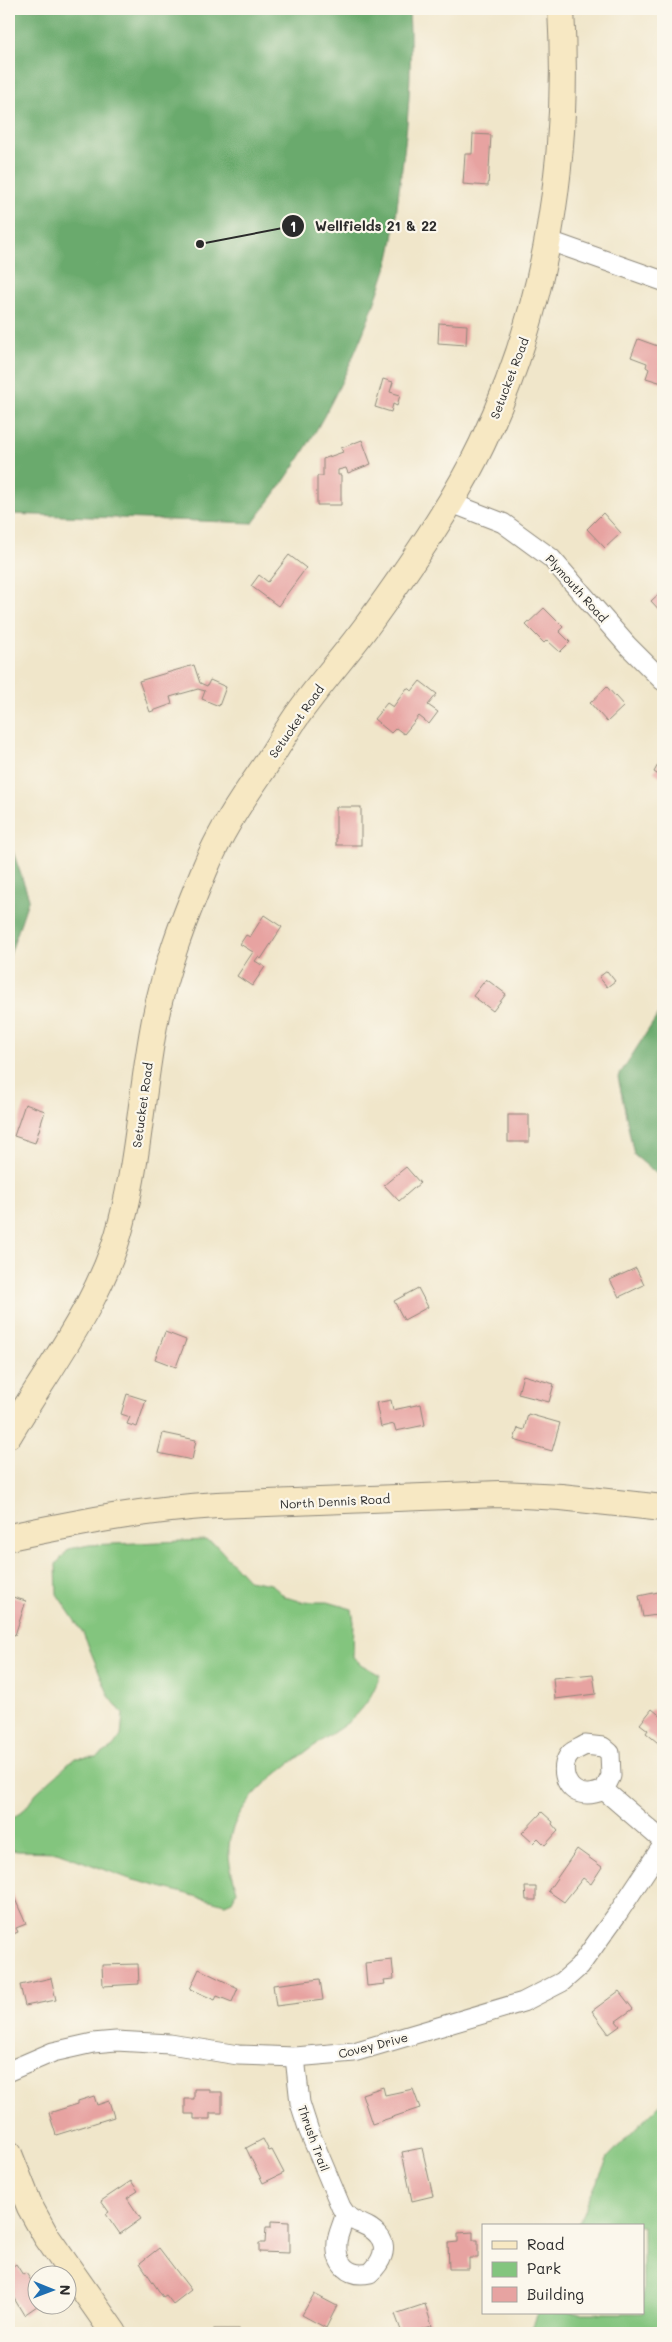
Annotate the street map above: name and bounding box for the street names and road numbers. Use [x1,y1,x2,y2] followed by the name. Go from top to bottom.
[486,335,532,421] street label: Setucket Road
[542,551,612,625] street label: Plymouth Road
[265,681,327,761] street label: Setucket Road
[128,1061,156,1149] street label: Setucket Road
[280,1490,391,1512] street label: North Dennis Road
[336,2029,410,2061] street label: Covey Drive
[295,2103,333,2173] street label: Thrush Trail

